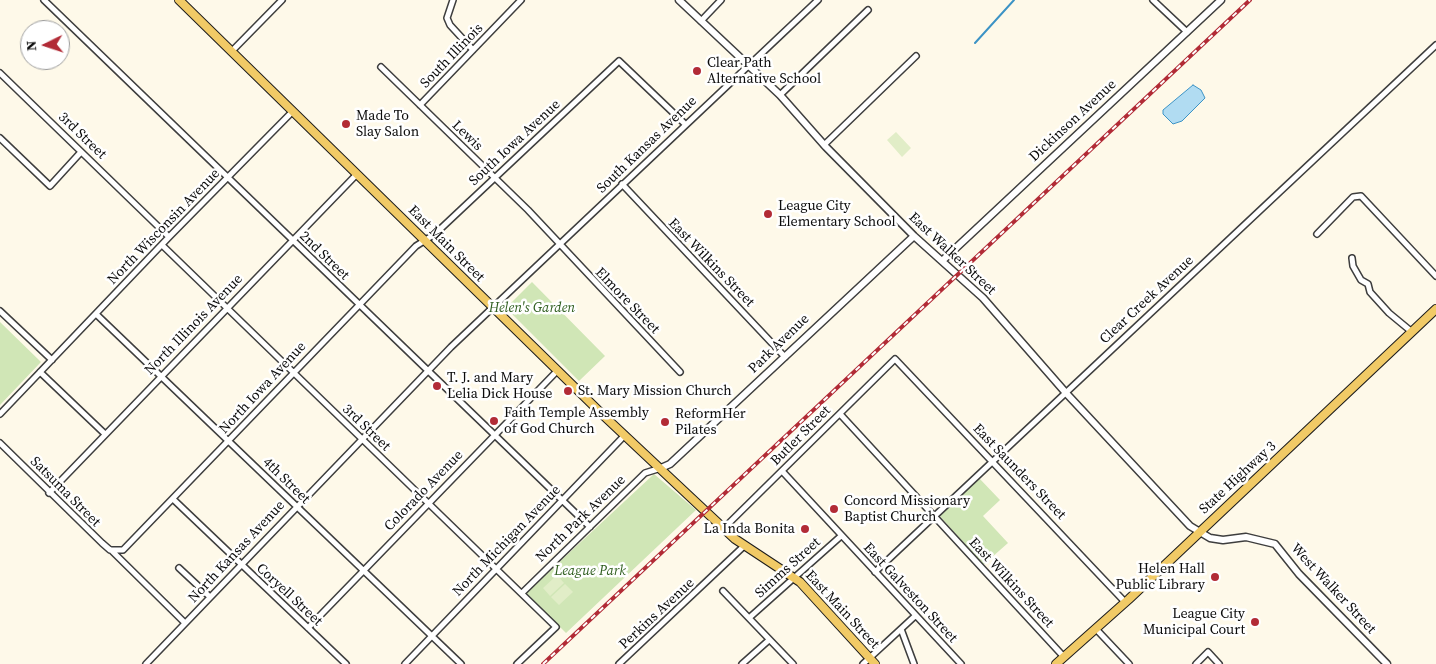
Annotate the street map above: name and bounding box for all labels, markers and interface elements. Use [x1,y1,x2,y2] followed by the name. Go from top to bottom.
[20,20,70,70] north arrow
[417,20,487,92] street label: South Illinois
[21,40,41,52] text: N
[707,55,821,88] place label: Clear Path Alternative School
[691,65,703,77] marker: Clear Path Alternative School
[1026,76,1120,166] street label: Dickinson Avenue
[594,93,700,197] street label: South Kansas Avenue
[466,96,564,190] street label: South Iowa Avenue
[356,108,419,140] place label: Made To Slay Salon
[55,109,109,163] street label: 3rd Street
[448,117,486,155] street label: Lewis
[340,118,352,130] marker: Made To Slay Salon
[104,166,224,288] street label: North Wisconsin Avenue
[778,198,896,230] place label: League City Elementary School
[404,202,488,286] street label: East Main Street
[762,208,774,220] marker: League City Elementary School
[905,209,999,299] street label: East Walker Street
[664,215,758,311] street label: East Wilkins Street
[296,228,352,284] street label: 2nd Street
[1097,252,1197,348] street label: Clear Creek Avenue
[591,264,663,338] street label: Elmore Street
[142,271,246,379] street label: North Illinois Avenue
[489,300,575,316] park label: Helen's Garden
[745,311,813,377] street label: Park Avenue
[216,339,310,437] street label: North Iowa Avenue
[447,370,552,402] place label: T. J. and Mary Lelia Dick House
[431,380,443,392] marker: T. J. and Mary Lelia Dick House
[578,383,732,399] place label: St. Mary Mission Church
[562,385,574,397] marker: St. Mary Mission Church
[339,401,393,455] street label: 3rd Street
[768,403,834,469] street label: Butler Street
[504,405,649,438] place label: Faith Temple Assembly of God Church
[675,406,746,438] place label: ReformHer Pilates
[488,415,500,427] marker: Faith Temple Assembly of God Church
[659,416,671,428] marker: ReformHer Pilates
[969,421,1069,523] street label: East Saunders Street
[1196,438,1280,518] street label: State Highway 3
[381,447,467,535] street label: Colorado Avenue
[26,453,104,531] street label: Satsuma Street
[259,454,313,508] street label: 4th Street
[533,472,629,566] street label: North Park Avenue
[450,482,564,600] street label: North Michigan Avenue
[844,493,970,526] place label: Concord Missionary Baptist Church
[185,497,289,607] street label: North Kansas Avenue
[828,503,840,515] marker: Concord Missionary Baptist Church
[704,521,795,537] place label: La Inda Bonita
[799,523,811,535] marker: La Inda Bonita
[752,534,824,602] street label: Simms Street
[965,535,1057,631] street label: East Wilkins Street
[859,540,961,646] street label: East Galveston Street
[1287,540,1379,638] street label: West Walker Street
[252,560,326,630] street label: Coryell Street
[1116,561,1205,594] place label: Helen Hall Public Library
[554,563,626,579] park label: League Park
[801,567,883,653] street label: East Main Street
[1209,571,1221,583] marker: Helen Hall Public Library
[616,575,698,653] street label: Perkins Avenue
[1143,606,1245,638] place label: League City Municipal Court
[1249,616,1261,628] marker: League City Municipal Court

